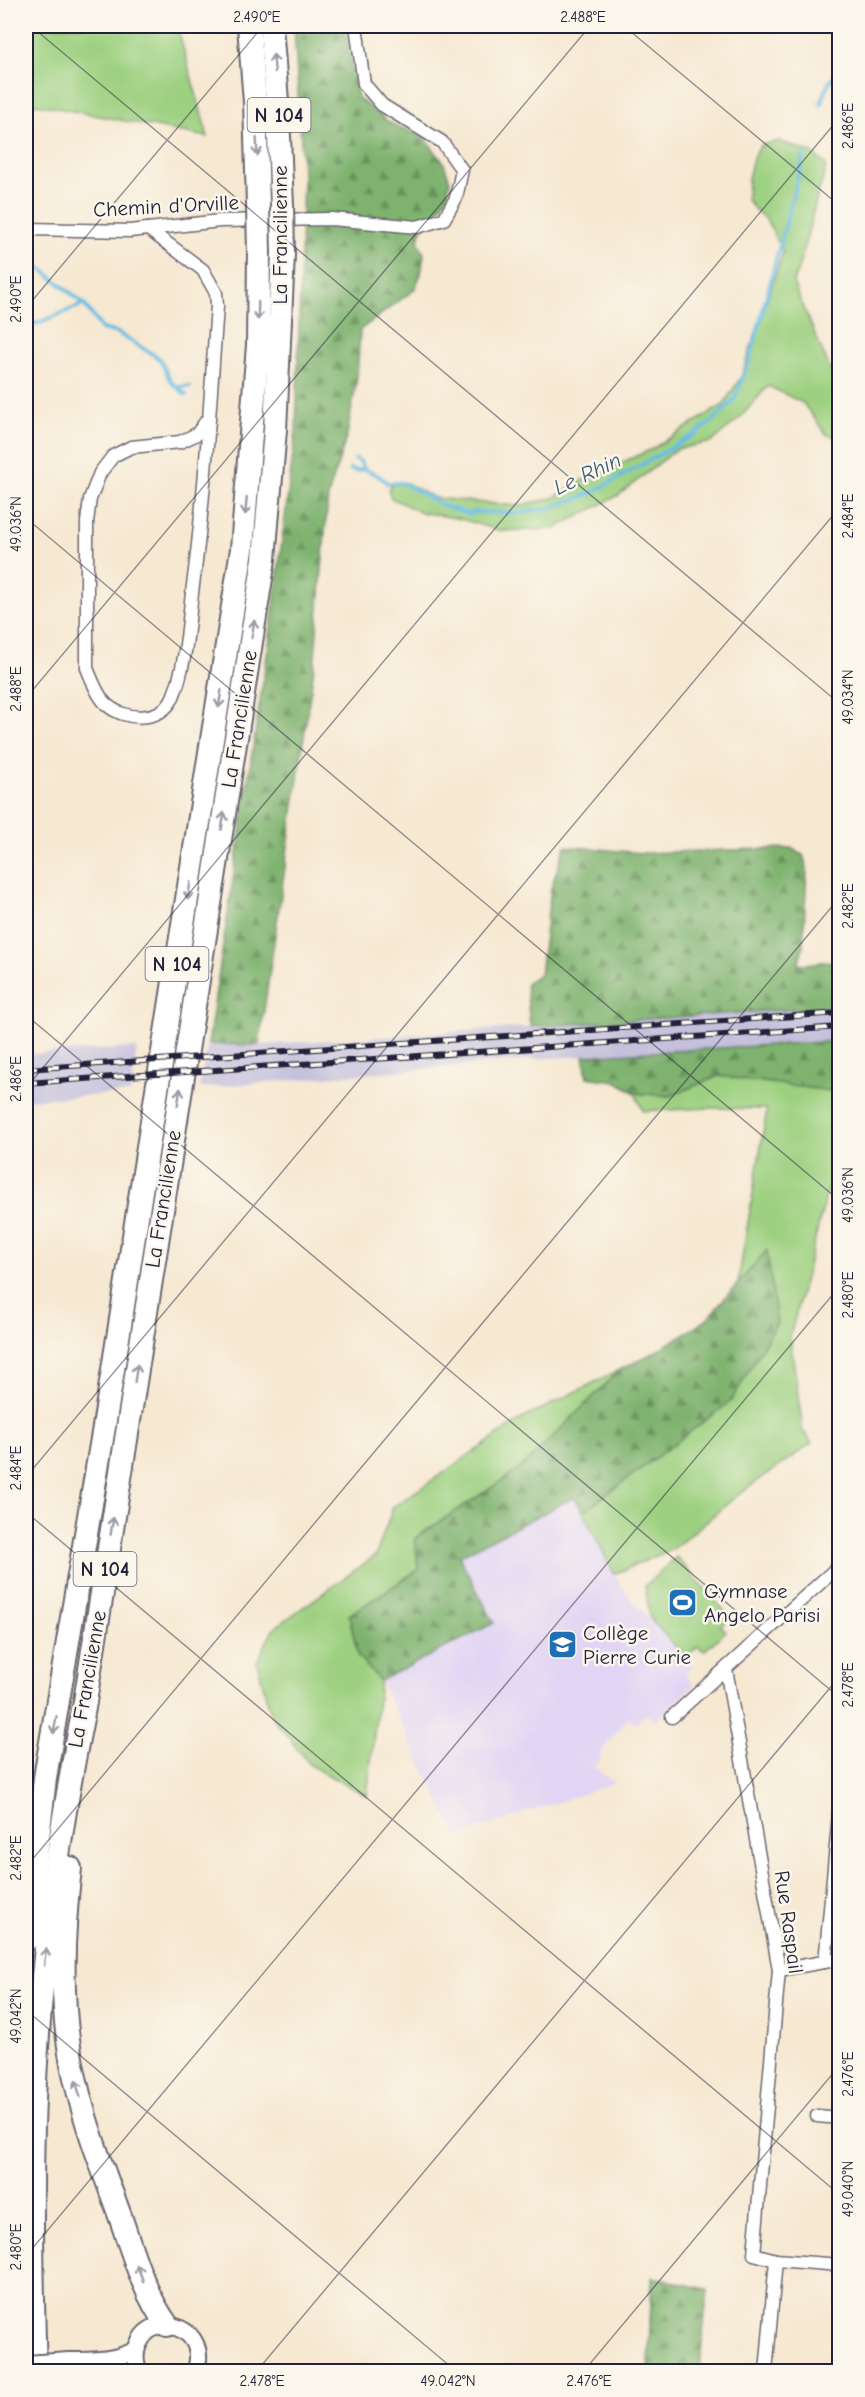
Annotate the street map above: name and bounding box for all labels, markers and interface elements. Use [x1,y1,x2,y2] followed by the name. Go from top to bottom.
[233,8,281,26] text: 2.490°E
[560,8,606,26] text: 2.488°E
[268,54,279,74] one-way arrow
[248,98,310,132] road number: N 104
[839,103,857,149] text: 2.486°E
[251,136,262,156] one-way arrow
[268,165,292,305] street label: La Francilienne
[93,190,239,222] street label: Chemin d'Orville
[7,275,25,323] text: 2.490°E
[252,301,264,321] one-way arrow
[550,447,625,501] water label: Le Rhin
[839,493,857,539] text: 2.484°E
[240,495,251,515] one-way arrow
[7,496,25,552] text: 49.036°N
[248,619,259,639] one-way arrow
[216,648,262,790] street label: La Francilienne
[7,666,25,712] text: 2.488°E
[839,669,857,725] text: 49.034°N
[214,688,225,708] one-way arrow
[218,812,229,832] one-way arrow
[184,881,195,901] one-way arrow
[839,883,857,929] text: 2.482°E
[146,947,208,981] road number: N 104
[7,1056,25,1102] text: 2.486°E
[174,1088,185,1107] one-way arrow
[140,1128,186,1270] street label: La Francilienne
[839,1167,857,1223] text: 49.036°N
[839,1271,857,1319] text: 2.480°E
[131,1363,142,1383] one-way arrow
[7,1445,25,1491] text: 2.484°E
[107,1516,118,1536] one-way arrow
[74,1552,136,1586] road number: N 104
[704,1579,821,1627] place label: Gymnase Angelo Parisi
[667,1587,699,1619] sports icon: Gymnase Angelo Parisi
[63,1608,111,1750] street label: La Francilienne
[583,1621,691,1669] place label: Collège Pierre Curie
[546,1629,578,1661] school or university icon: Collège Pierre Curie
[839,1663,857,1707] text: 2.478°E
[49,1714,60,1734] one-way arrow
[7,1835,25,1881] text: 2.482°E
[770,1869,808,1975] street label: Rue Raspail
[40,1947,51,1967] one-way arrow
[7,1988,25,2044] text: 49.042°N
[839,2051,857,2097] text: 2.476°E
[72,2079,83,2098] one-way arrow
[839,2161,857,2217] text: 49.040°N
[7,2223,25,2271] text: 2.480°E
[134,2264,145,2283] one-way arrow
[240,2372,284,2390] text: 2.478°E
[420,2372,476,2390] text: 49.042°N
[566,2372,612,2390] text: 2.476°E

